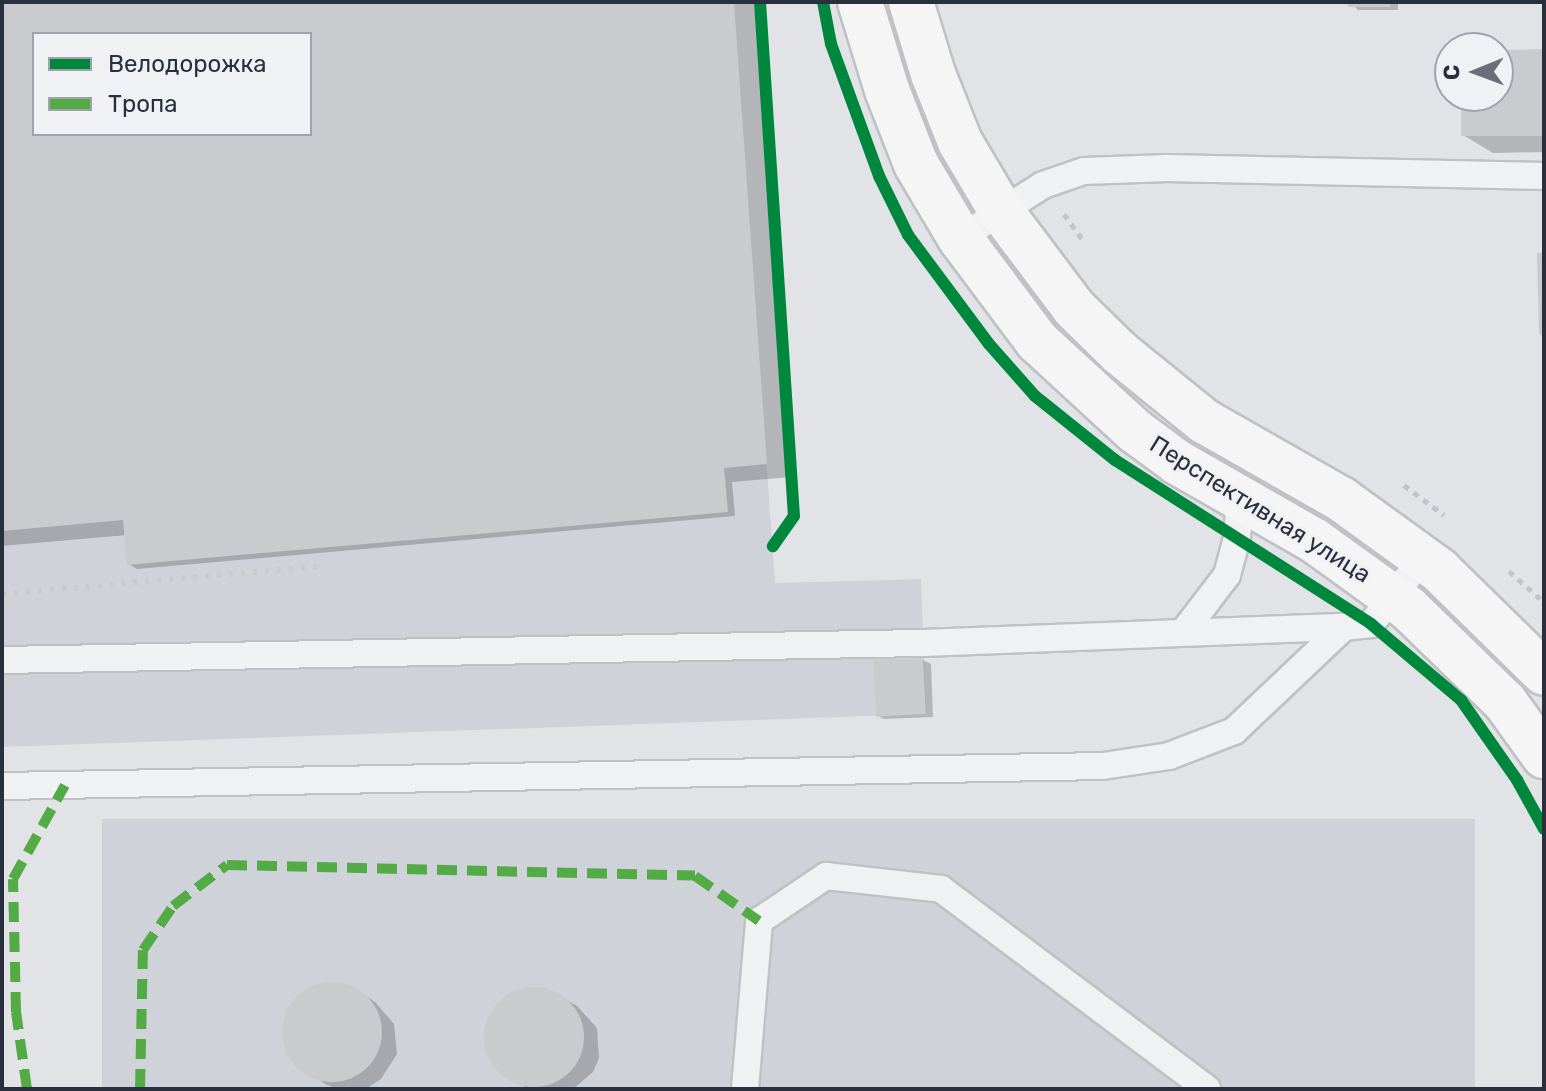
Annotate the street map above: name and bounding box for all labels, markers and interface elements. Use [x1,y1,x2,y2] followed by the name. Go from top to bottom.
[32,32,312,136] legend
[1434,32,1514,112] north arrow
[108,50,267,78] text: Велодорожка
[1438,64,1465,80] text: С
[108,90,177,118] text: Тропа
[1144,430,1376,590] street label: Перспективная улица

